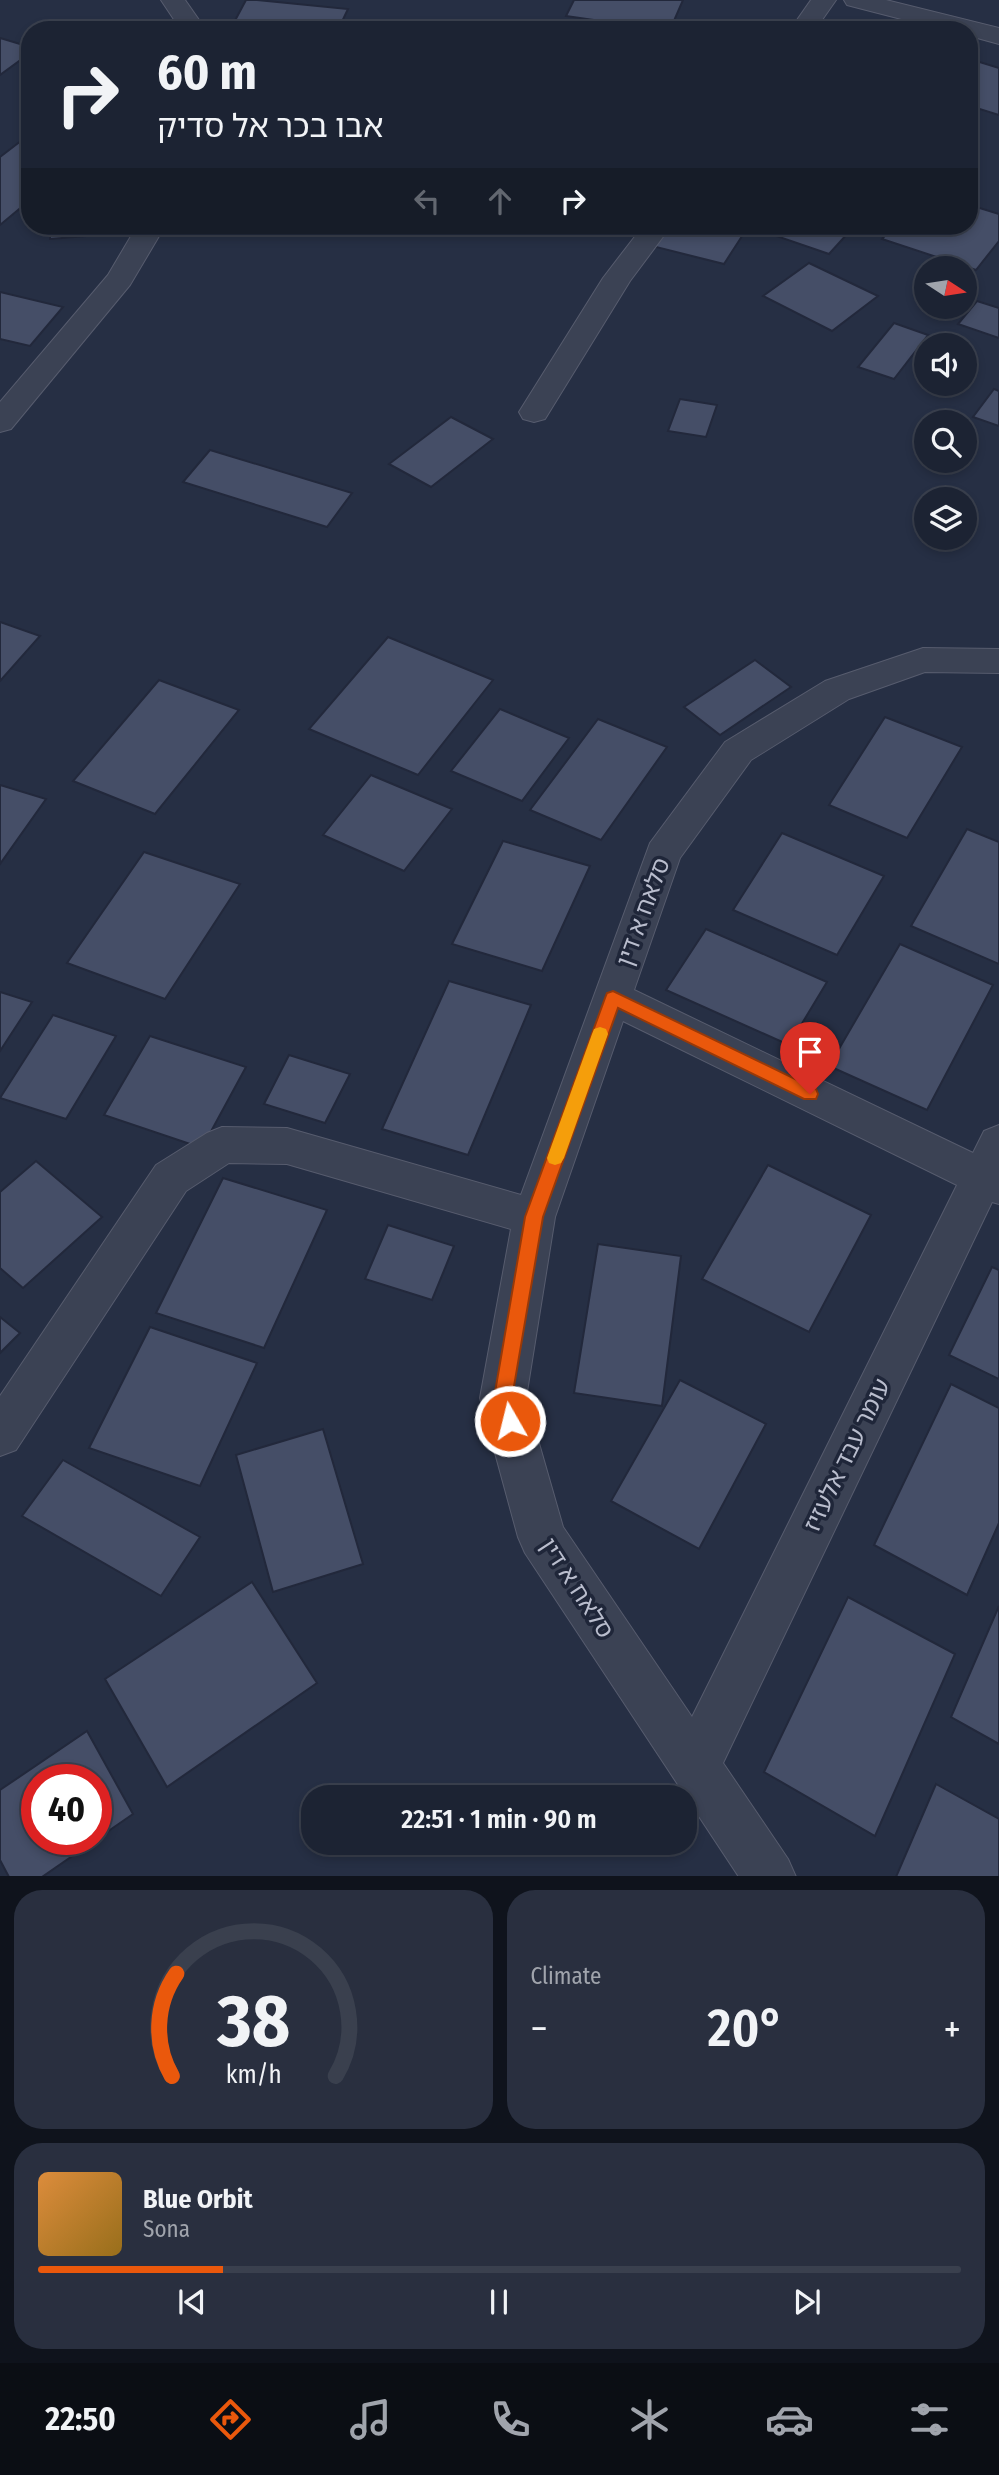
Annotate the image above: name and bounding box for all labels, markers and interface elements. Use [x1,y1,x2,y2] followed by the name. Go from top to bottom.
[157,43,257,102] text: 60 m
[42,49,133,140] icon: right
[157,107,383,145] text: אבו בכר אל סדיק
[408,182,446,220] icon: left
[481,182,519,220] icon: ahead
[554,182,592,220] icon: right
[914,256,976,318] north arrow
[914,256,977,550] map controls
[914,333,977,396] button: sound
[914,410,977,473] button: search
[914,487,977,550] button: layers
[610,854,676,970] street label: סלאח א דין
[780,1022,840,1094] pin
[791,1033,829,1071] icon: arrive
[798,1374,896,1536] street label: עומר עבד אלעזיז
[473,1384,547,1458] position arrow
[534,1533,620,1643] street label: סלאח א דין
[21,1764,112,1855] speed limit sign: 40
[401,1804,597,1835] text: 22:51 · 1 min · 90 m
[531,1962,601,1990] text: Climate
[216,1978,290,2065] text: 38
[708,1997,784,2060] text: 20°
[531,2006,548,2052] text: −
[944,2006,961,2052] text: +
[225,2059,281,2089] text: km/h
[143,2184,253,2215] text: Blue Orbit
[143,2215,190,2243] text: Sona
[173,2283,211,2321] icon: previous
[480,2283,518,2321] icon: pause
[788,2283,826,2321] icon: next
[206,2395,255,2444] icon: directions
[346,2395,395,2444] icon: music
[486,2395,535,2444] icon: phone
[625,2395,674,2444] icon: climate
[765,2395,814,2444] icon: car
[905,2395,954,2444] icon: filters
[45,2400,116,2438] text: 22:50

